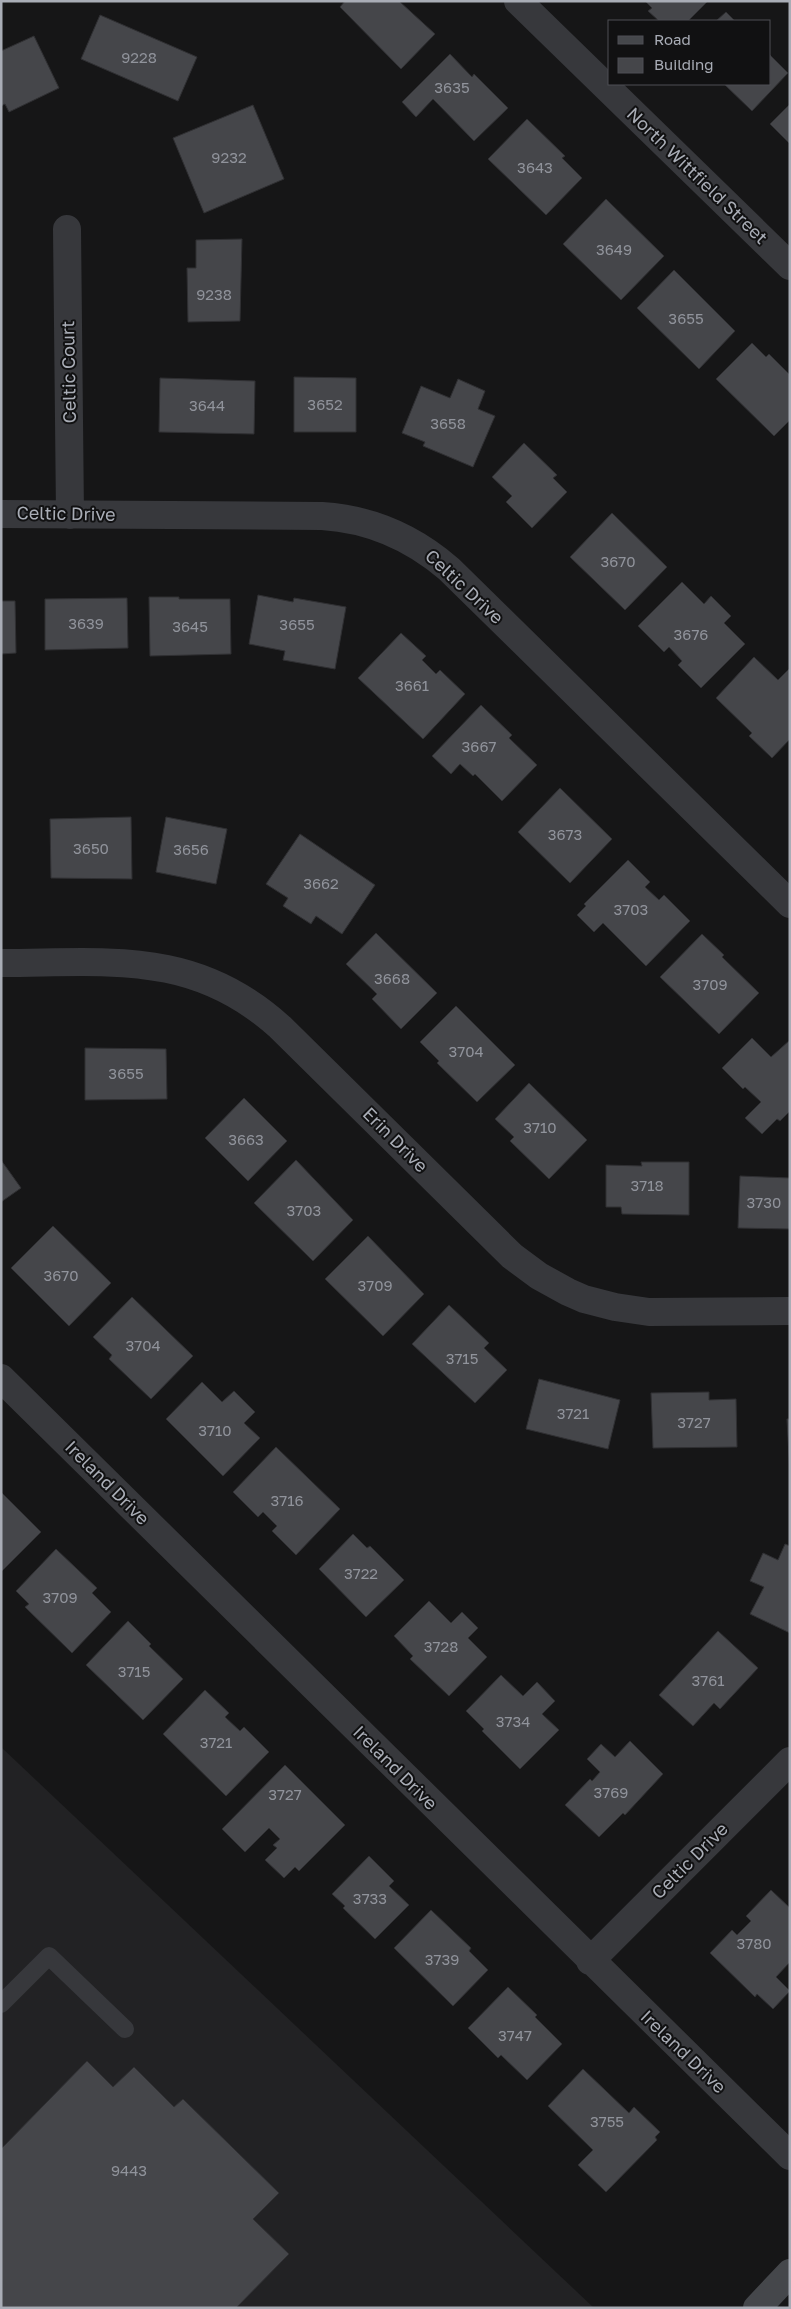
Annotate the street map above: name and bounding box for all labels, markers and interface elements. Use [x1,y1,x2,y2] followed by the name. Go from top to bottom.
[608,20,771,85] legend
[654,30,691,48] text: Road
[121,48,157,66] house number: 9228
[654,55,714,73] text: Building
[434,78,470,96] house number: 3635
[623,102,773,248] street label: North Wittfield Street
[211,148,247,166] house number: 9232
[517,158,553,176] house number: 3643
[596,240,632,258] house number: 3649
[196,285,232,303] house number: 9238
[668,309,704,327] house number: 3655
[56,320,80,424] street label: Celtic Court
[307,395,343,413] house number: 3652
[189,396,225,414] house number: 3644
[430,414,466,432] house number: 3658
[16,501,116,525] street label: Celtic Drive
[421,544,508,628] street label: Celtic Drive
[600,552,636,570] house number: 3670
[68,614,104,632] house number: 3639
[279,615,315,633] house number: 3655
[172,617,208,635] house number: 3645
[674,625,708,643] house number: 3676
[395,676,429,694] house number: 3661
[462,737,496,755] house number: 3667
[548,825,582,843] house number: 3673
[73,839,109,857] house number: 3650
[173,840,209,858] house number: 3656
[303,874,339,892] house number: 3662
[614,900,648,918] house number: 3703
[374,969,410,987] house number: 3668
[692,975,728,993] house number: 3709
[448,1042,484,1060] house number: 3704
[108,1064,144,1082] house number: 3655
[359,1102,433,1176] street label: Erin Drive
[523,1118,557,1136] house number: 3710
[228,1130,264,1148] house number: 3663
[630,1176,664,1194] house number: 3718
[747,1193,781,1211] house number: 3730
[287,1201,321,1219] house number: 3703
[43,1266,79,1284] house number: 3670
[357,1276,393,1294] house number: 3709
[125,1336,161,1354] house number: 3704
[446,1349,478,1367] house number: 3715
[557,1404,589,1422] house number: 3721
[677,1413,711,1431] house number: 3727
[198,1421,232,1439] house number: 3710
[61,1436,154,1529] street label: Ireland Drive
[270,1491,304,1509] house number: 3716
[344,1564,378,1582] house number: 3722
[42,1588,78,1606] house number: 3709
[424,1637,458,1655] house number: 3728
[118,1662,150,1680] house number: 3715
[691,1671,725,1689] house number: 3761
[496,1712,530,1730] house number: 3734
[349,1721,442,1814] street label: Ireland Drive
[200,1733,232,1751] house number: 3721
[594,1783,628,1801] house number: 3769
[268,1785,302,1803] house number: 3727
[647,1818,732,1903] street label: Celtic Drive
[353,1889,387,1907] house number: 3733
[736,1934,772,1952] house number: 3780
[425,1950,459,1968] house number: 3739
[636,2005,731,2097] street label: Ireland Drive
[498,2026,532,2044] house number: 3747
[590,2112,624,2130] house number: 3755
[111,2161,147,2179] house number: 9443

